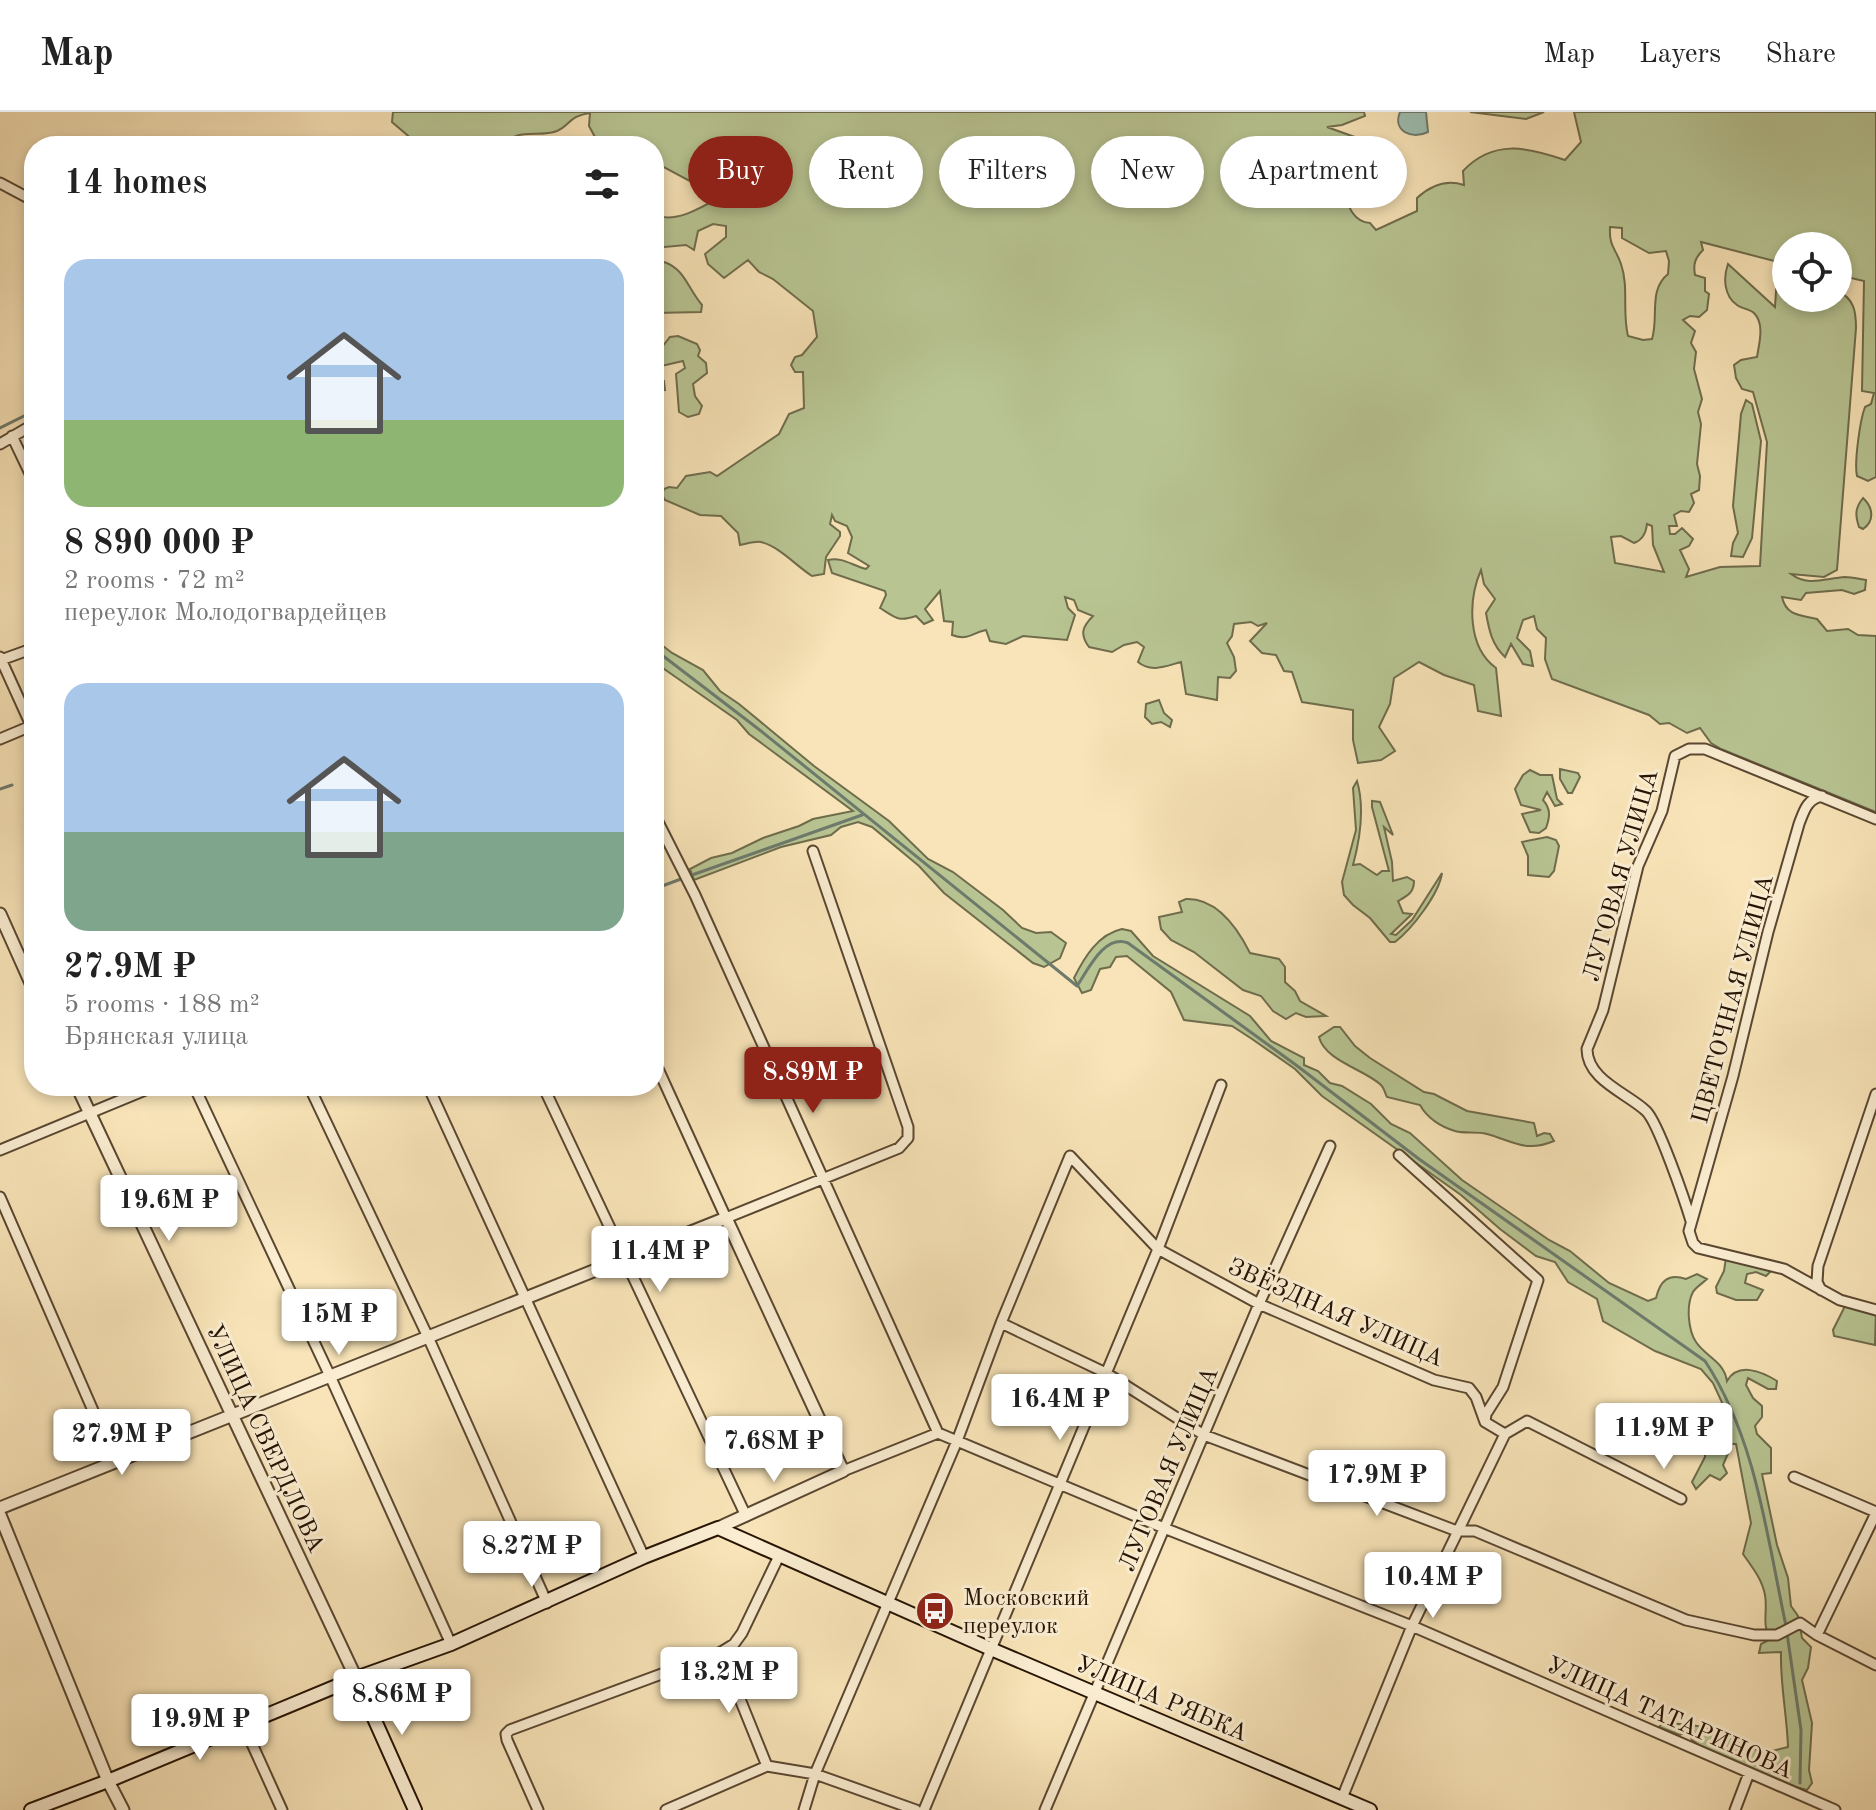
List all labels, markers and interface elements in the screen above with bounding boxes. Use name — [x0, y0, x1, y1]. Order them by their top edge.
text: Map — [40, 36, 114, 74]
text: Map — [1543, 41, 1595, 69]
text: Layers — [1639, 41, 1721, 69]
text: Share — [1765, 41, 1836, 69]
chip: Buy — [688, 136, 793, 208]
chip: Rent — [809, 136, 923, 208]
chip: Filters — [939, 136, 1075, 208]
chip: New — [1091, 136, 1204, 208]
chip: Apartment — [1220, 136, 1407, 208]
icon: filters — [580, 162, 624, 206]
text: 14 homes — [64, 167, 207, 201]
map controls — [1772, 232, 1852, 312]
button: locate — [1772, 232, 1852, 312]
icon: home — [272, 311, 416, 455]
text: 8 890 000 ₽ — [64, 527, 254, 561]
text: 2 rooms · 72 m² — [64, 568, 245, 594]
text: переулок Молодогвардейцев — [64, 600, 387, 626]
icon: home — [272, 735, 416, 879]
street label: ЛУГОВАЯ УЛИЦА — [1580, 767, 1664, 984]
street label: ЦВЕТОЧНАЯ УЛИЦА — [1689, 873, 1779, 1127]
text: 27.9M ₽ — [64, 951, 196, 985]
text: 5 rooms · 188 m² — [64, 992, 260, 1018]
text: Брянская улица — [64, 1024, 248, 1050]
pin: 8.89M ₽ — [739, 1047, 887, 1115]
text: 8.89M ₽ — [762, 1060, 864, 1086]
pin: 19.6M ₽ — [95, 1175, 243, 1243]
text: 19.6M ₽ — [118, 1188, 220, 1214]
pin: 11.4M ₽ — [586, 1226, 734, 1294]
text: 11.4M ₽ — [609, 1239, 711, 1265]
street label: ЗВЁЗДНАЯ УЛИЦА — [1224, 1253, 1448, 1372]
pin: 15M ₽ — [283, 1289, 395, 1357]
text: 15M ₽ — [300, 1302, 378, 1328]
street label: УЛИЦА СВЕРДЛОВА — [201, 1321, 328, 1557]
street label: ЛУГОВАЯ УЛИЦА — [1116, 1364, 1224, 1575]
pin: 16.4M ₽ — [986, 1374, 1134, 1442]
text: 16.4M ₽ — [1009, 1387, 1111, 1413]
pin: 11.9M ₽ — [1590, 1403, 1738, 1471]
pin: 27.9M ₽ — [48, 1409, 196, 1477]
pin: 7.68M ₽ — [700, 1416, 848, 1484]
text: 11.9M ₽ — [1613, 1416, 1715, 1442]
text: 27.9M ₽ — [71, 1422, 173, 1448]
text: 7.68M ₽ — [723, 1429, 825, 1455]
pin: 17.9M ₽ — [1303, 1450, 1451, 1518]
text: 17.9M ₽ — [1326, 1463, 1428, 1489]
pin: 8.27M ₽ — [458, 1521, 606, 1589]
text: 8.27M ₽ — [481, 1534, 583, 1560]
pin: 10.4M ₽ — [1359, 1552, 1507, 1620]
text: 10.4M ₽ — [1382, 1565, 1484, 1591]
place label: Московский переулок — [963, 1587, 1089, 1639]
bus stop icon: Московский переулок — [914, 1590, 956, 1632]
pin: 13.2M ₽ — [655, 1647, 803, 1715]
street label: УЛИЦА РЯБКА — [1072, 1653, 1251, 1747]
street label: УЛИЦА ТАТАРИНОВА — [1542, 1654, 1796, 1784]
text: 13.2M ₽ — [678, 1660, 780, 1686]
pin: 8.86M ₽ — [328, 1669, 476, 1737]
text: 8.86M ₽ — [351, 1682, 453, 1708]
pin: 19.9M ₽ — [126, 1694, 274, 1762]
text: 19.9M ₽ — [149, 1707, 251, 1733]

